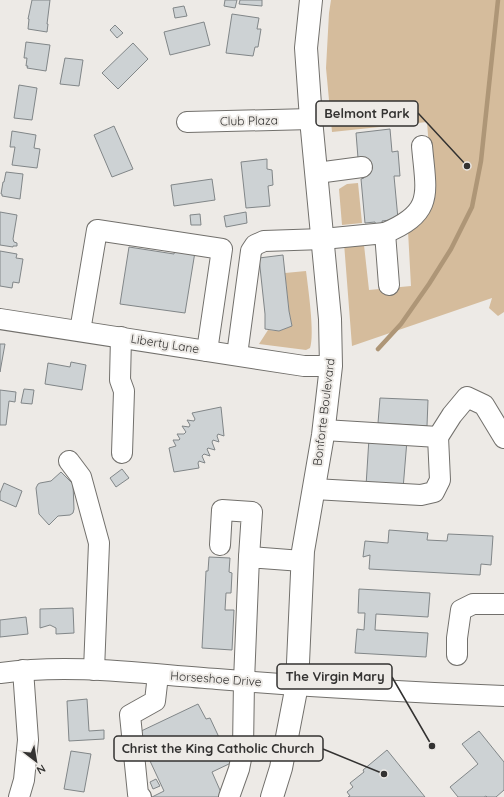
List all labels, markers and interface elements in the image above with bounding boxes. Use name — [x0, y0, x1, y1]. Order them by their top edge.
callout: Belmont Park — [316, 101, 418, 126]
text: Belmont Park — [324, 105, 410, 121]
street label: Club Plaza — [220, 112, 278, 129]
street label: Liberty Lane — [130, 331, 201, 356]
street label: Bonforte Boulevard — [309, 357, 338, 467]
callout: The Virgin Mary — [277, 664, 392, 689]
street label: Horseshoe Drive — [170, 668, 262, 689]
text: The Virgin Mary — [285, 668, 385, 684]
callout: Christ the King Catholic Church — [114, 736, 323, 761]
text: Christ the King Catholic Church — [122, 740, 314, 756]
north arrow — [16, 741, 56, 781]
text: N — [34, 761, 48, 778]

